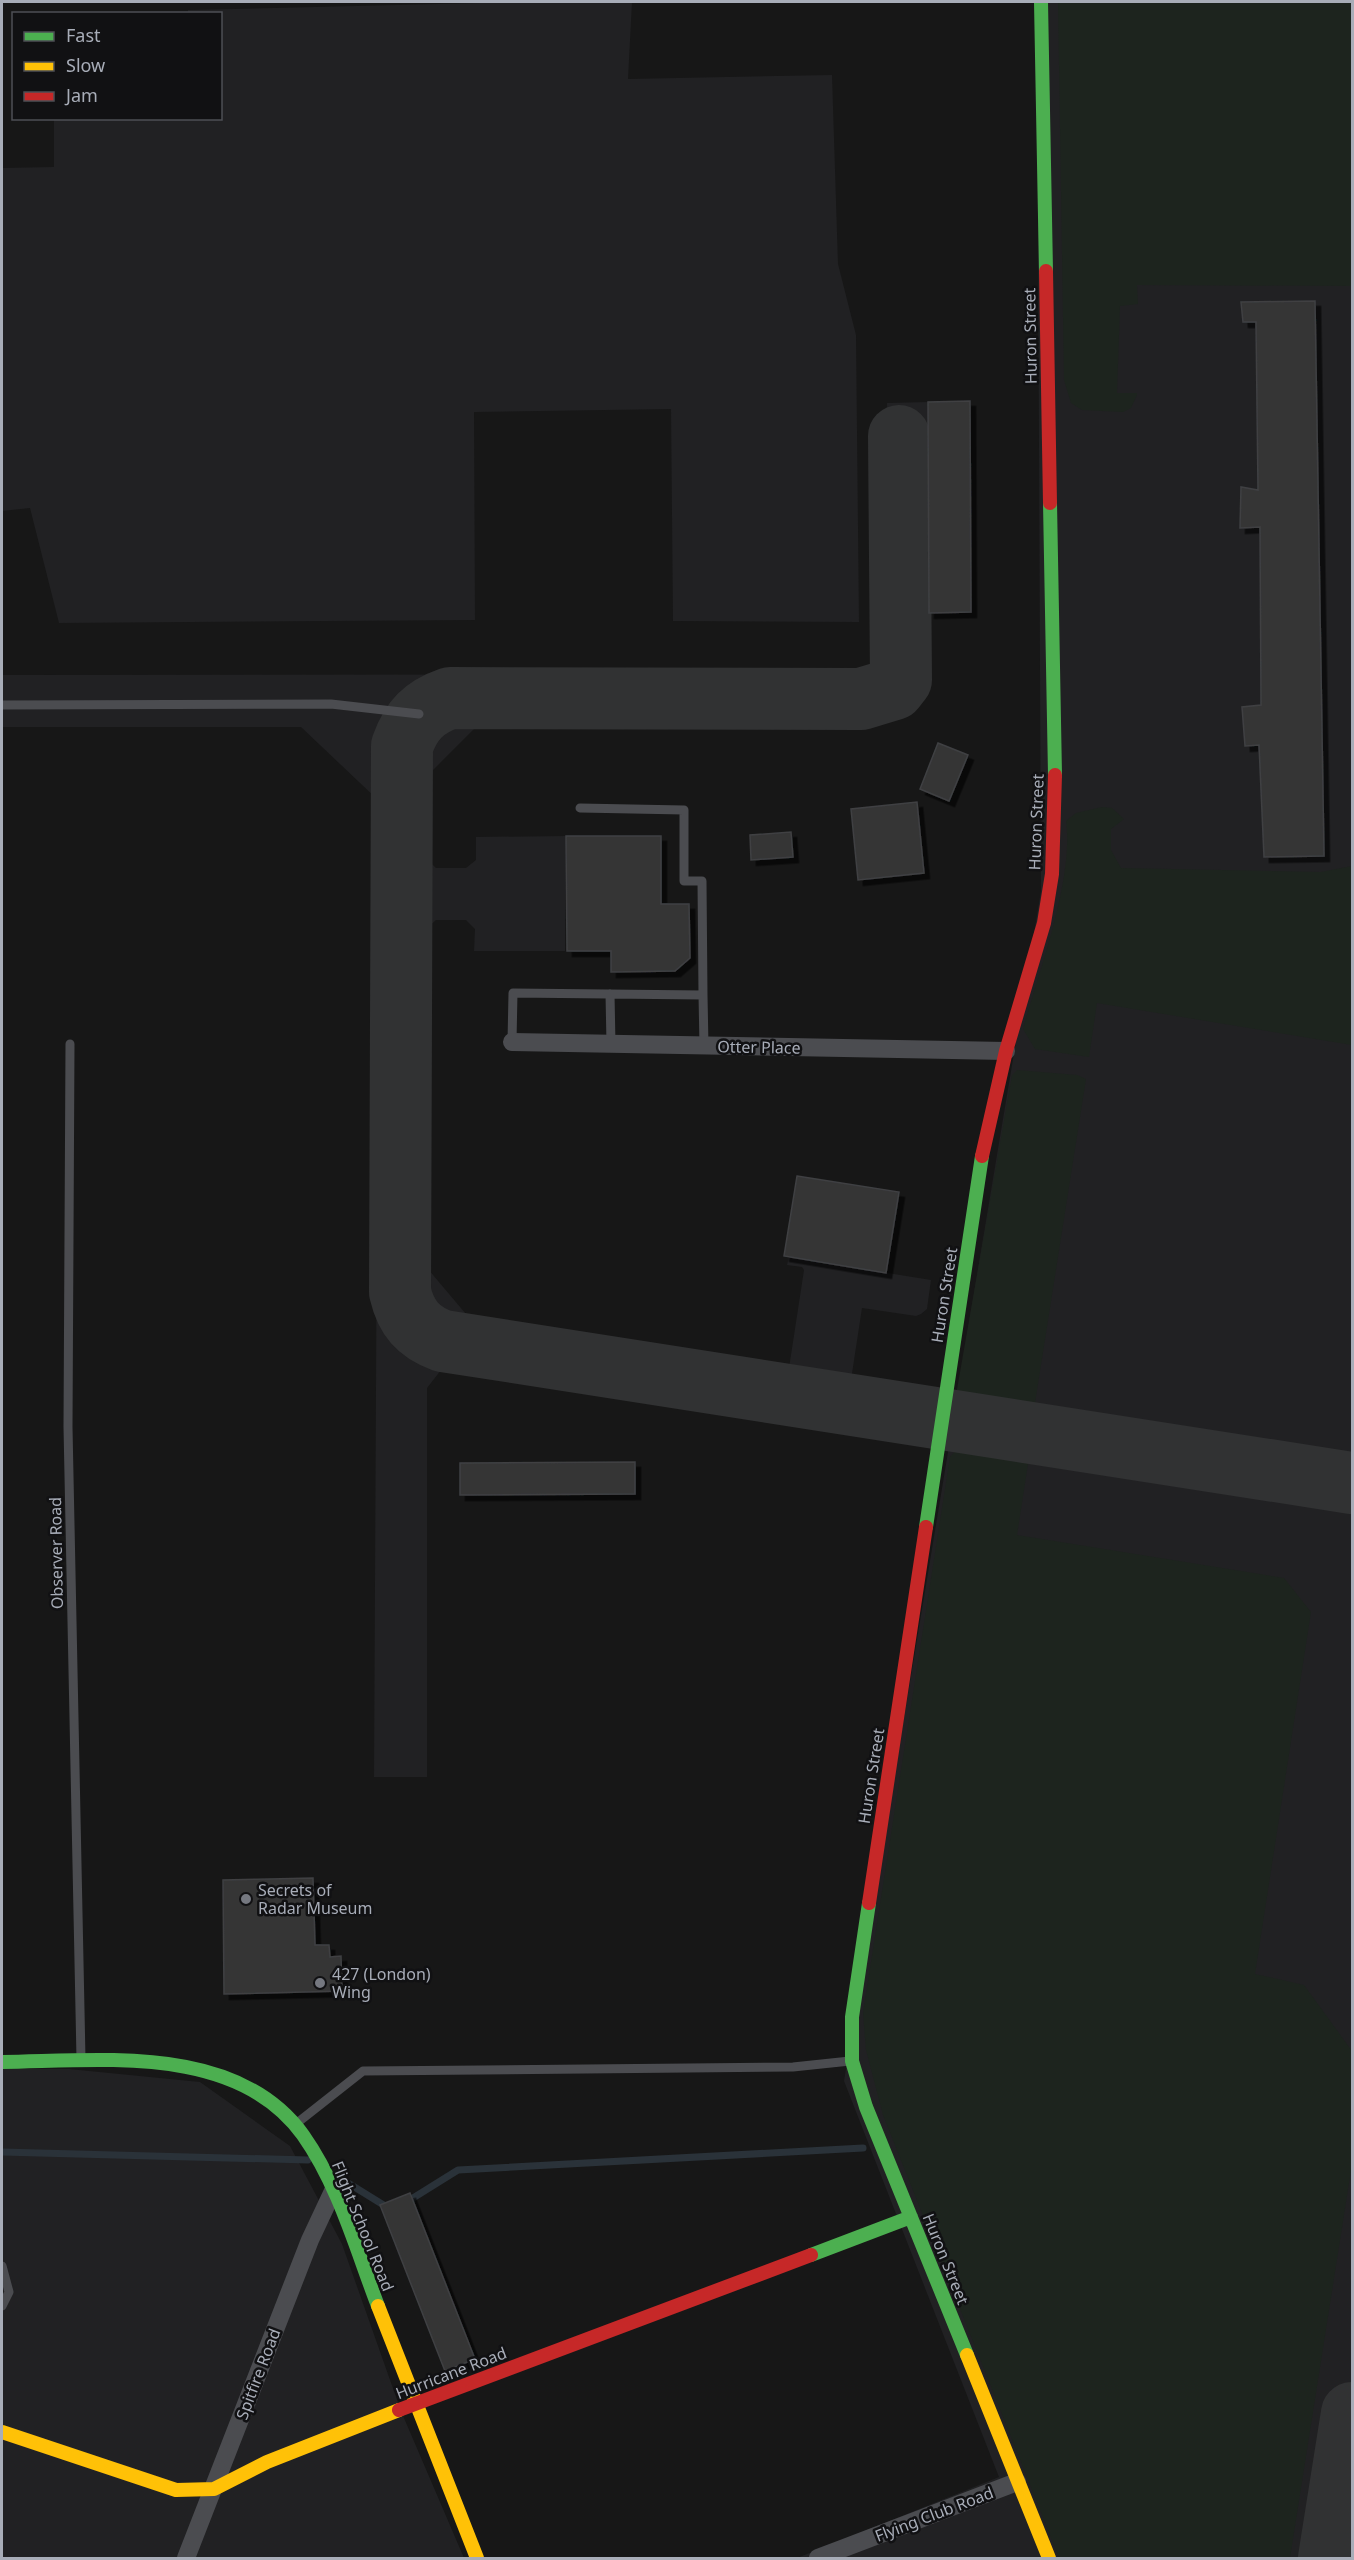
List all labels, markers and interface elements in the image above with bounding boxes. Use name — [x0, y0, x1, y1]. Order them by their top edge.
legend — [12, 12, 222, 120]
text: Fast — [66, 23, 101, 47]
text: Slow — [66, 53, 105, 77]
text: Jam — [64, 83, 98, 107]
street label: Huron Street — [1018, 287, 1042, 384]
street label: Huron Street — [1023, 773, 1049, 871]
street label: Otter Place — [717, 1035, 801, 1059]
street label: Huron Street — [926, 1245, 962, 1344]
street label: Observer Road — [44, 1497, 68, 1609]
street label: Huron Street — [853, 1726, 889, 1825]
place label: Secrets of Radar Museum — [258, 1879, 372, 1919]
marker: Secrets of Radar Museum — [239, 1892, 253, 1906]
place label: 427 (London) Wing — [332, 1963, 431, 2003]
marker: 427 (London) Wing — [313, 1976, 327, 1990]
street label: Flight School Road — [327, 2158, 399, 2294]
street label: Huron Street — [918, 2210, 974, 2308]
street label: Spitfire Road — [231, 2325, 285, 2423]
street label: Hurricane Road — [392, 2342, 510, 2404]
street label: Flying Club Road — [872, 2481, 996, 2547]

